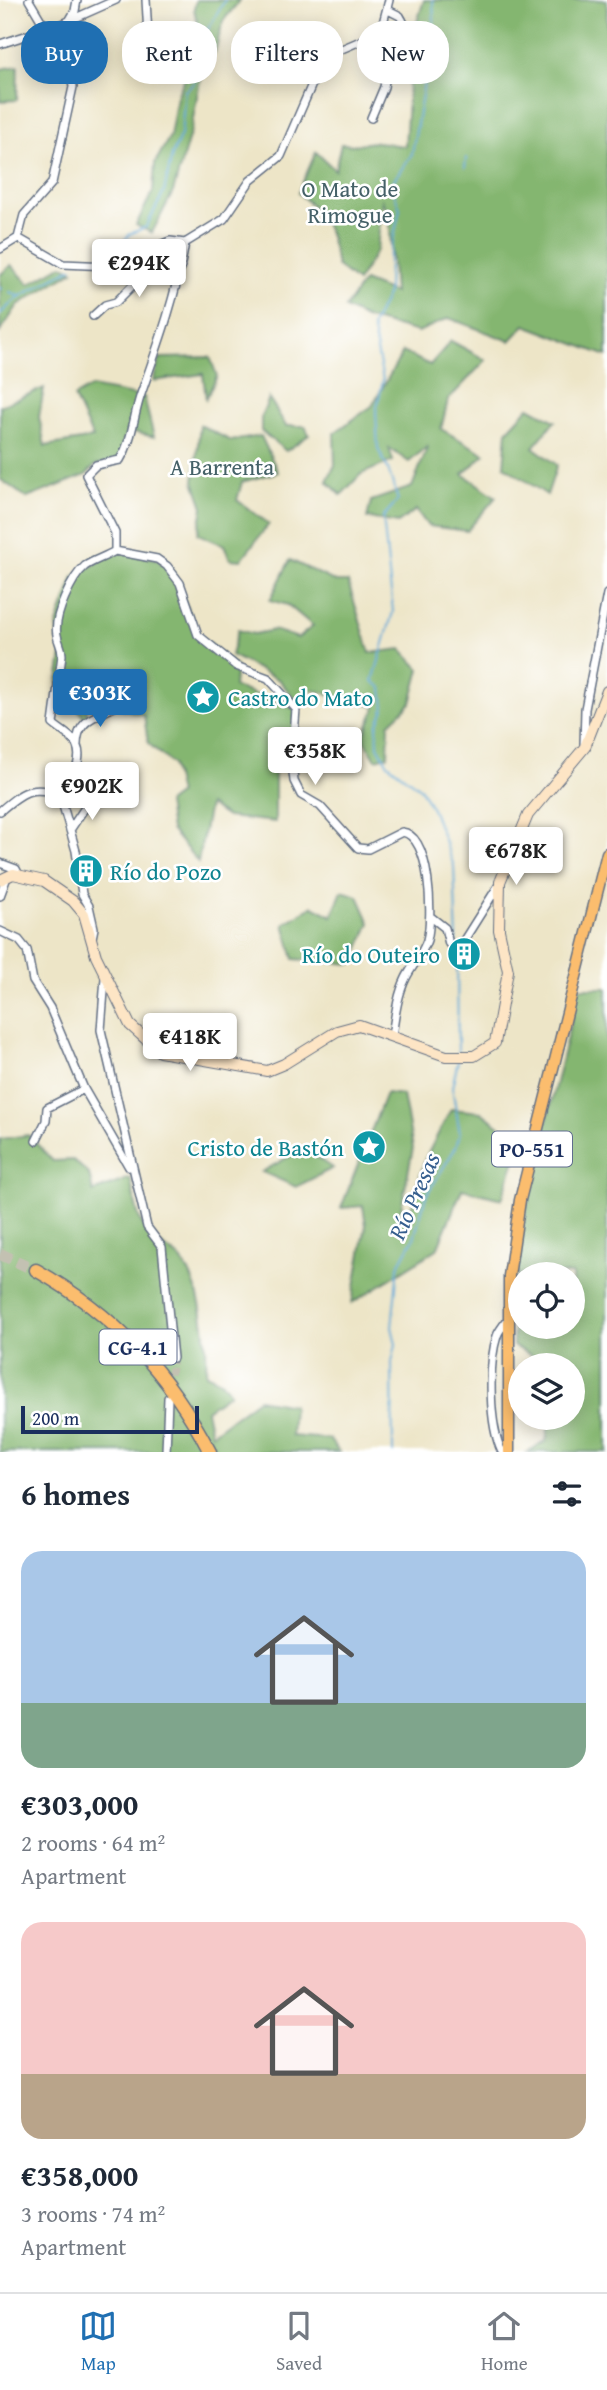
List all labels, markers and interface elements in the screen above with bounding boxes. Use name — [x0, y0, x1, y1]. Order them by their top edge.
chip: Buy — [21, 21, 108, 84]
chip: Rent — [122, 21, 217, 84]
chip: Filters — [231, 21, 343, 84]
chip: New — [357, 21, 449, 84]
park label: O Mato de Rimogue — [302, 172, 398, 231]
pin: €294K — [90, 240, 188, 299]
text: €294K — [108, 245, 170, 278]
park label: A Barrenta — [170, 450, 274, 483]
pin: €303K — [51, 670, 149, 729]
text: €303K — [69, 675, 131, 708]
place icon: Castro do Mato — [184, 678, 222, 716]
place label: Castro do Mato — [228, 681, 373, 714]
pin: €358K — [266, 728, 364, 787]
text: €358K — [284, 733, 346, 766]
pin: €902K — [43, 762, 141, 822]
text: €902K — [61, 768, 123, 801]
pin: €678K — [467, 828, 565, 887]
text: €678K — [485, 833, 547, 866]
building icon: Río do Pozo — [67, 852, 105, 890]
place label: Río do Pozo — [110, 855, 221, 888]
building icon: Río do Outeiro — [445, 935, 483, 973]
place label: Río do Outeiro — [302, 938, 440, 971]
pin: €418K — [141, 1014, 239, 1073]
text: €418K — [159, 1019, 221, 1052]
place icon: Cristo de Bastón — [350, 1128, 388, 1166]
place label: Cristo de Bastón — [188, 1131, 344, 1164]
road number: PO-551 — [492, 1132, 572, 1166]
water label: Río Presas — [379, 1146, 449, 1246]
map controls — [508, 1262, 585, 1430]
button: locate — [508, 1262, 585, 1339]
road number: CG-4.1 — [100, 1330, 176, 1364]
button: layers — [508, 1353, 585, 1430]
scale bar — [21, 1403, 200, 1435]
text: 200 m — [32, 1404, 79, 1432]
text: 6 homes — [21, 1472, 130, 1516]
icon: filters — [548, 1475, 586, 1513]
icon: home — [241, 1597, 367, 1723]
text: €303,000 — [21, 1782, 138, 1826]
text: 2 rooms · 64 m² — [21, 1826, 165, 1859]
text: Apartment — [21, 1859, 126, 1892]
icon: home — [241, 1968, 367, 2094]
text: €358,000 — [21, 2153, 138, 2197]
text: 3 rooms · 74 m² — [21, 2197, 165, 2230]
text: Apartment — [21, 2230, 126, 2263]
tab: Map — [79, 2307, 117, 2377]
tab: Saved — [276, 2307, 322, 2377]
tab: Home — [481, 2307, 528, 2377]

